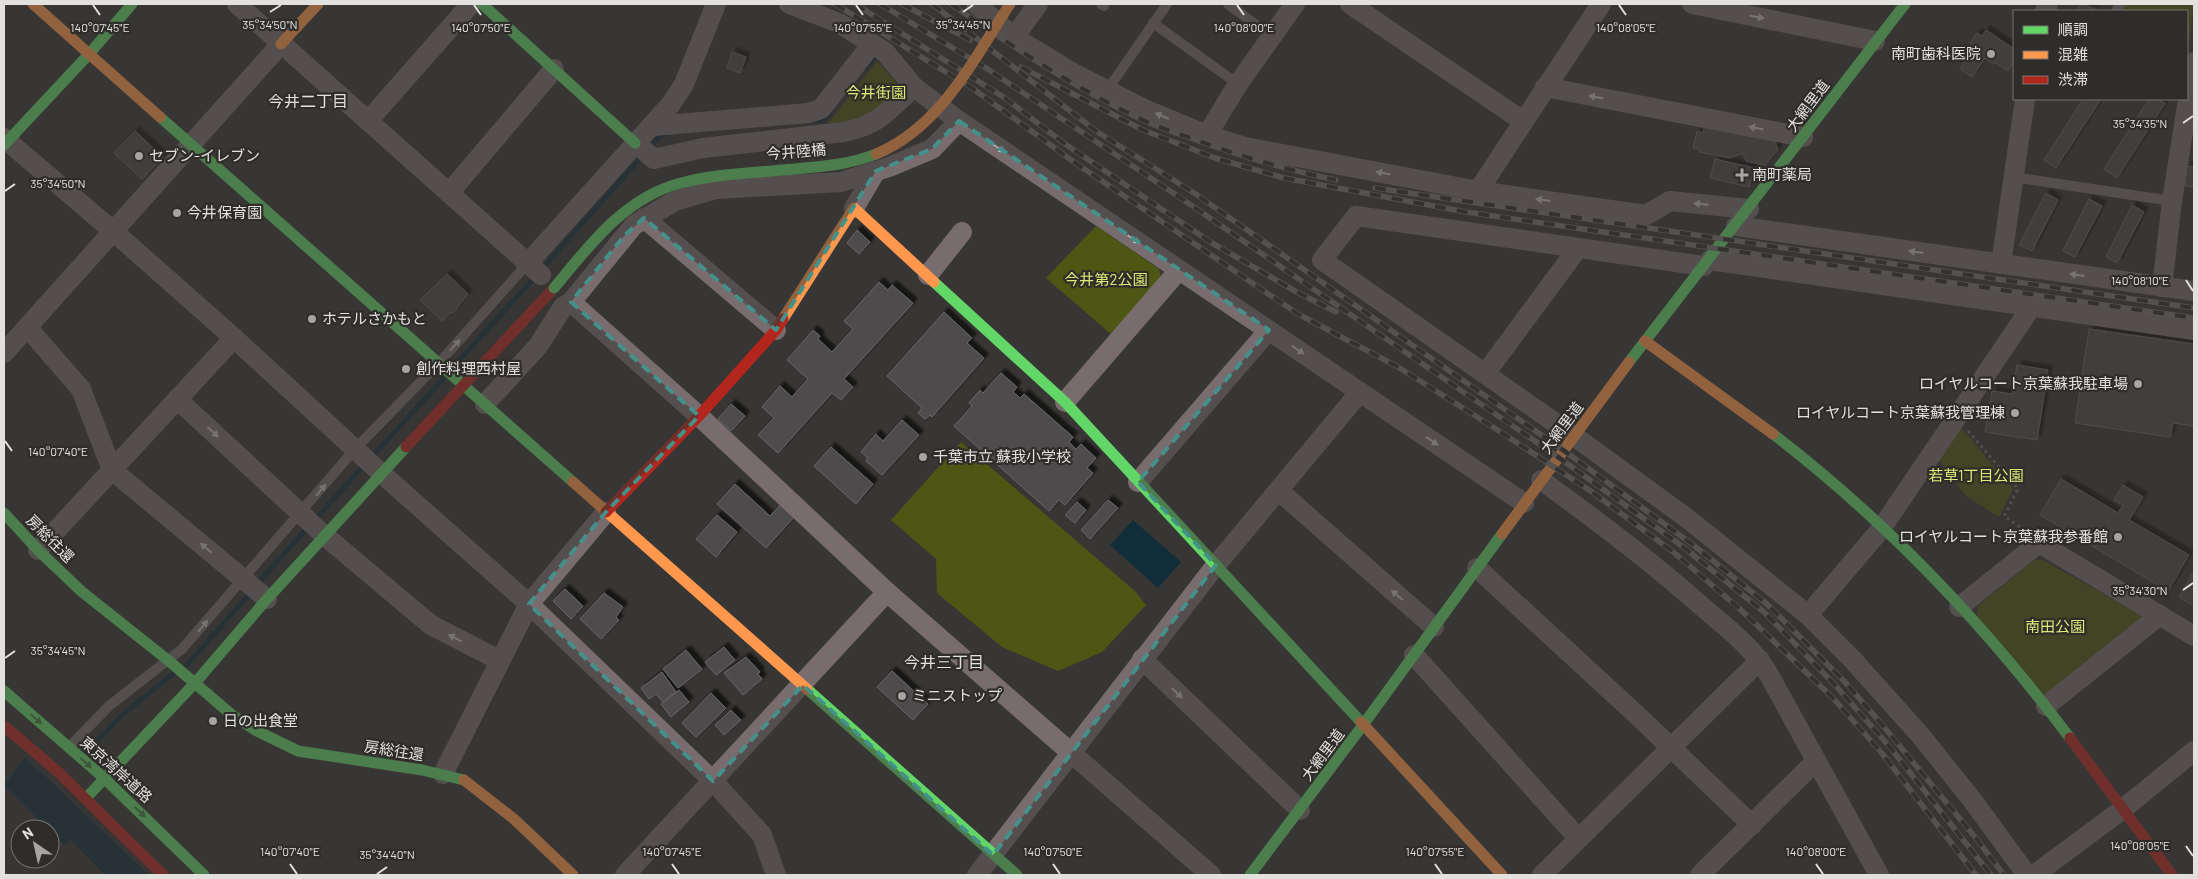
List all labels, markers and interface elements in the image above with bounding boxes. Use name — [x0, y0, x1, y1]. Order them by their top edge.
legend — [2013, 10, 2188, 100]
one-way arrow — [1750, 13, 1765, 21]
text: 35°34'50"N — [242, 17, 298, 31]
text: 35°34'45"N — [935, 17, 991, 31]
text: 140°07'45"E — [70, 20, 130, 34]
text: 140°07'50"E — [451, 20, 511, 34]
text: 140°07'55"E — [834, 20, 892, 34]
text: 140°08'00"E — [1214, 20, 1274, 34]
text: 140°08'05"E — [1596, 20, 1656, 34]
text: 順調 — [2058, 20, 2088, 38]
place label: 南町歯科医院 — [1891, 44, 1981, 62]
text: 混雑 — [2058, 45, 2088, 63]
marker: 南町歯科医院 — [1985, 48, 1997, 60]
text: 渋滞 — [2058, 70, 2088, 88]
street label: 大網里道 — [1782, 76, 1832, 135]
park label: 今井街園 — [846, 83, 906, 101]
district label: 今井二丁目 — [268, 91, 348, 110]
one-way arrow — [1588, 93, 1604, 101]
one-way arrow — [1155, 111, 1169, 119]
text: 35°34'35"N — [2113, 116, 2167, 130]
one-way arrow — [1748, 124, 1763, 132]
street label: 今井陸橋 — [765, 139, 827, 163]
one-way arrow — [992, 143, 1006, 153]
place label: セブン-イレブン — [149, 146, 260, 164]
marker: セブン-イレブン — [133, 150, 145, 162]
place label: 南町薬局 — [1752, 165, 1812, 183]
one-way arrow — [1375, 169, 1390, 177]
marker: 南町薬局 — [1736, 169, 1748, 181]
text: 35°34'50"N — [30, 176, 86, 190]
one-way arrow — [1535, 196, 1551, 204]
one-way arrow — [1693, 200, 1709, 208]
place label: 今井保育園 — [187, 203, 262, 221]
marker: 今井保育園 — [171, 207, 183, 219]
one-way arrow — [1127, 234, 1141, 244]
one-way arrow — [1907, 248, 1923, 256]
park label: 今井第2公園 — [1064, 270, 1148, 288]
one-way arrow — [2068, 270, 2084, 278]
text: 140°08'10"E — [2111, 273, 2169, 287]
place label: ホテルさかもと — [322, 309, 427, 327]
marker: ホテルさかもと — [306, 313, 318, 325]
one-way arrow — [449, 339, 461, 351]
one-way arrow — [1291, 345, 1304, 355]
place label: 創作料理西村屋 — [416, 359, 521, 377]
marker: 創作料理西村屋 — [400, 363, 412, 375]
place label: ロイヤルコート京葉蘇我駐車場 — [1919, 374, 2128, 392]
marker: ロイヤルコート京葉蘇我駐車場 — [2132, 378, 2144, 390]
street label: 大網里道 — [1536, 398, 1586, 457]
place label: ロイヤルコート京葉蘇我管理棟 — [1796, 403, 2005, 421]
marker: ロイヤルコート京葉蘇我管理棟 — [2009, 407, 2021, 419]
one-way arrow — [207, 426, 219, 438]
one-way arrow — [1426, 436, 1439, 446]
text: 140°07'40"E — [28, 444, 88, 458]
place label: 千葉市立 蘇我小学校 — [933, 447, 1071, 465]
marker: 千葉市立 蘇我小学校 — [917, 451, 929, 463]
park label: 若草1丁目公園 — [1928, 466, 2024, 484]
one-way arrow — [315, 484, 326, 496]
street label: 房総往還 — [23, 511, 78, 566]
place label: ロイヤルコート京葉蘇我参番館 — [1899, 527, 2108, 545]
marker: ロイヤルコート京葉蘇我参番館 — [2112, 531, 2124, 543]
one-way arrow — [199, 542, 212, 553]
text: 35°34'30"N — [2112, 583, 2168, 597]
one-way arrow — [1392, 589, 1404, 601]
park label: 南田公園 — [2025, 617, 2085, 635]
one-way arrow — [197, 619, 208, 632]
one-way arrow — [448, 634, 463, 642]
text: 35°34'45"N — [30, 643, 86, 657]
district label: 今井三丁目 — [904, 652, 984, 671]
place label: ミニストップ — [912, 686, 1002, 704]
one-way arrow — [1171, 687, 1183, 699]
marker: ミニストップ — [896, 690, 908, 702]
place label: 日の出食堂 — [223, 711, 298, 729]
one-way arrow — [30, 713, 42, 725]
marker: 日の出食堂 — [207, 715, 219, 727]
street label: 大網里道 — [1297, 725, 1347, 784]
street label: 東京湾岸道路 — [77, 732, 156, 806]
street label: 房総往還 — [363, 736, 425, 764]
one-way arrow — [80, 757, 93, 768]
one-way arrow — [133, 806, 145, 818]
north arrow — [10, 819, 60, 869]
text: N — [19, 823, 36, 842]
text: 140°08'05"E — [2110, 838, 2170, 852]
text: 140°07'40"E — [260, 844, 320, 858]
text: 140°07'45"E — [642, 844, 702, 858]
text: 140°07'50"E — [1023, 844, 1083, 858]
text: 140°07'55"E — [1406, 844, 1464, 858]
text: 140°08'00"E — [1786, 844, 1846, 858]
text: 35°34'40"N — [359, 847, 415, 861]

